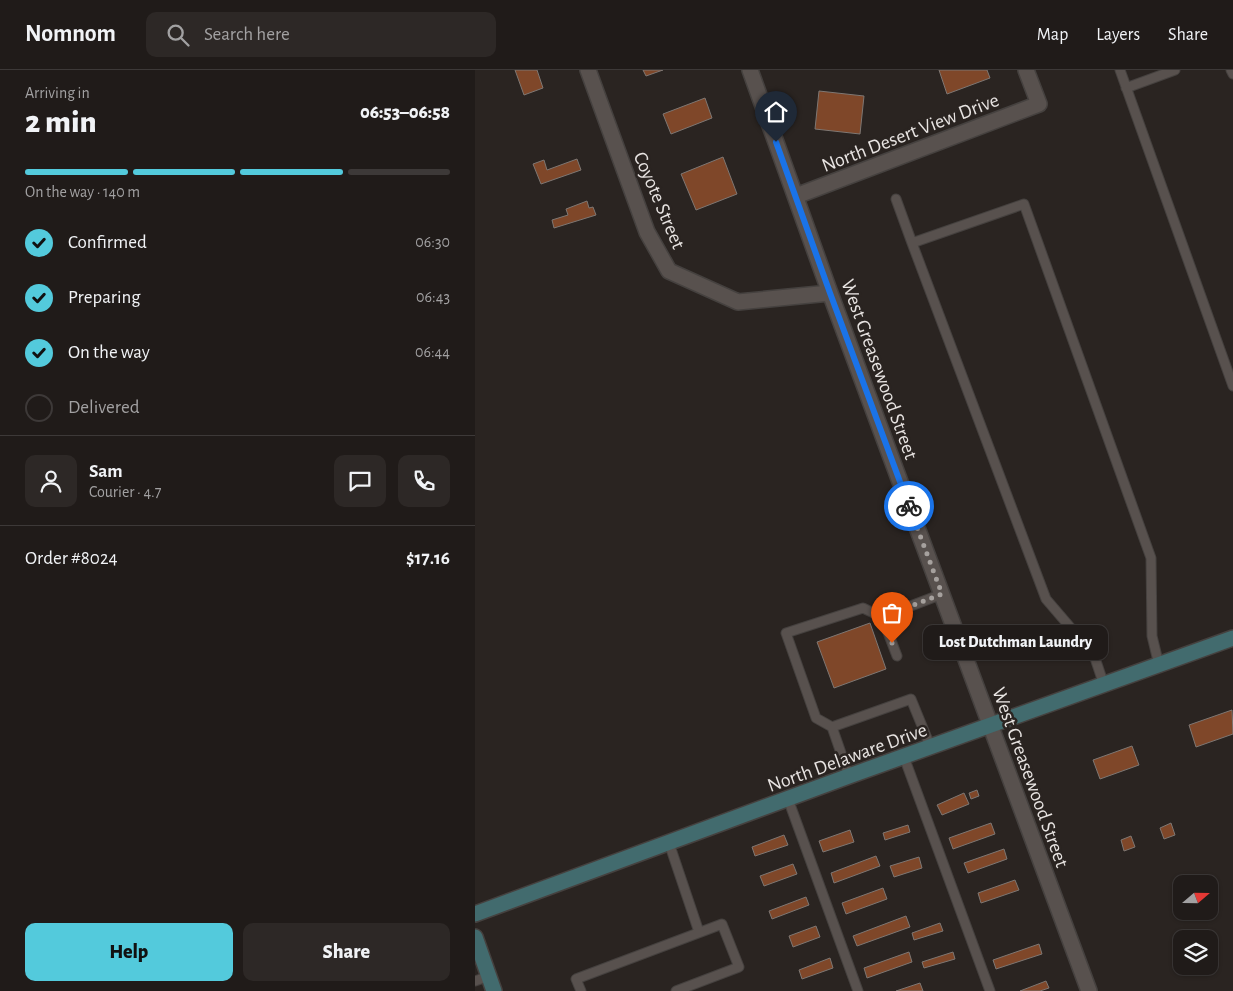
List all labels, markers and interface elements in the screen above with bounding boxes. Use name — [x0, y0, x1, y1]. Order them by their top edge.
search box — [146, 12, 496, 57]
icon: search — [164, 21, 192, 49]
text: Nomnom — [25, 22, 116, 46]
text: Search here — [204, 25, 290, 44]
text: Map — [1037, 26, 1068, 44]
text: Layers — [1096, 26, 1140, 44]
text: Share — [1168, 26, 1208, 44]
text: Arriving in — [25, 85, 90, 101]
street label: North Desert View Drive — [819, 90, 1002, 176]
pin — [755, 91, 797, 142]
icon: home — [762, 98, 790, 126]
text: 06:53–06:58 — [360, 103, 450, 122]
text: 2 min — [25, 106, 97, 138]
street label: Coyote Street — [630, 149, 689, 252]
text: On the way · 140 m — [25, 184, 140, 200]
icon: check — [25, 229, 53, 257]
text: Confirmed — [68, 233, 147, 252]
text: 06:30 — [415, 234, 450, 250]
street label: West Greasewood Street — [837, 277, 921, 463]
icon: check — [25, 284, 53, 312]
text: Preparing — [68, 288, 141, 307]
text: 06:43 — [416, 289, 450, 305]
icon: check — [25, 339, 53, 367]
text: On the way — [68, 343, 150, 362]
text: 06:44 — [415, 344, 450, 360]
text: Delivered — [68, 398, 140, 417]
button: person — [25, 455, 77, 507]
button: chat — [334, 455, 386, 507]
button: phone — [398, 455, 450, 507]
text: Sam — [89, 462, 123, 481]
courier — [884, 481, 934, 531]
text: Courier · 4.7 — [89, 484, 161, 500]
icon: bike — [895, 492, 923, 520]
text: Order #8024 — [25, 549, 118, 568]
text: $17.16 — [406, 549, 450, 568]
pin — [871, 592, 913, 643]
icon: bag — [878, 599, 906, 627]
callout: Lost Dutchman Laundry — [922, 626, 1107, 660]
text: Lost Dutchman Laundry — [939, 634, 1092, 650]
street label: West Greasewood Street — [988, 685, 1072, 871]
street label: North Delaware Drive — [765, 720, 930, 796]
north arrow — [1173, 875, 1217, 920]
map controls — [1173, 875, 1218, 975]
button: Help — [25, 923, 233, 981]
button: Share — [243, 923, 450, 981]
button: layers — [1173, 930, 1218, 975]

